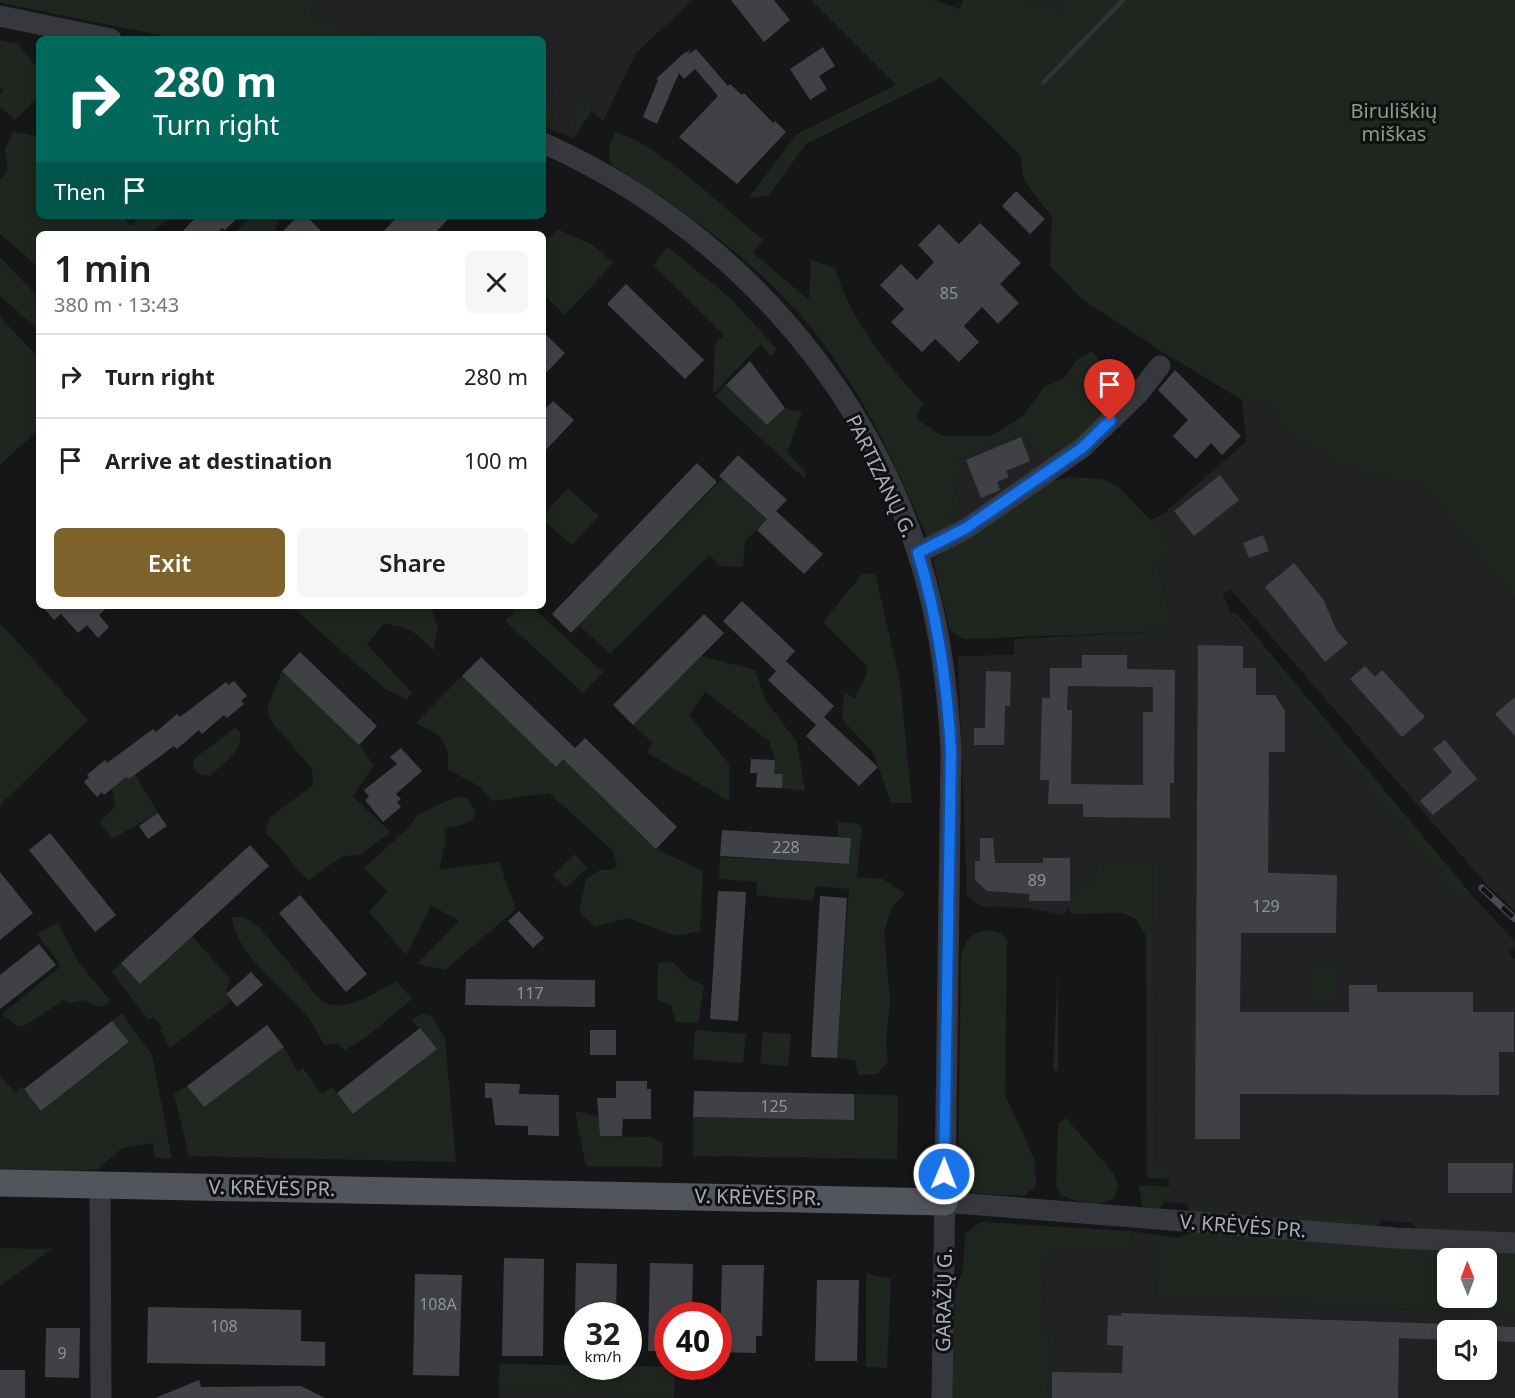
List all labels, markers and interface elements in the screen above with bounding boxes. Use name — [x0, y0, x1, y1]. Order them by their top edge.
text: 280 m — [153, 52, 277, 109]
icon: right — [54, 60, 132, 138]
park label: Biruliškių miškas — [1351, 97, 1437, 147]
text: Turn right — [153, 106, 279, 143]
icon: arrive — [118, 174, 151, 207]
text: Then — [54, 176, 106, 206]
text: 1 min — [54, 244, 152, 293]
button: close — [465, 251, 528, 314]
house number: 85 — [940, 282, 958, 304]
text: 380 m · 13:43 — [54, 291, 179, 318]
pin — [1084, 359, 1135, 421]
icon: right — [54, 360, 87, 393]
text: Turn right — [105, 361, 215, 391]
text: 280 m — [464, 361, 528, 391]
icon: arrive — [1093, 368, 1126, 401]
street label: PARTIZANŲ G. — [840, 410, 923, 542]
icon: arrive — [54, 444, 87, 477]
text: Arrive at destination — [105, 445, 332, 475]
text: 100 m — [464, 445, 528, 475]
button: Exit — [54, 528, 285, 597]
button: Share — [297, 528, 528, 597]
house number: 228 — [772, 836, 800, 858]
house number: 89 — [1028, 869, 1046, 891]
house number: 129 — [1252, 895, 1280, 917]
house number: 117 — [516, 982, 544, 1004]
house number: 125 — [760, 1095, 788, 1117]
position arrow — [912, 1142, 976, 1206]
street label: V. KRĖVĖS PR. — [208, 1173, 336, 1202]
street label: V. KRĖVĖS PR. — [694, 1182, 822, 1211]
street label: V. KRĖVĖS PR. — [1179, 1208, 1307, 1243]
street label: GARAŽŲ G. — [929, 1248, 958, 1352]
north arrow — [1437, 1248, 1497, 1308]
map controls — [1437, 1248, 1497, 1380]
house number: 108A — [419, 1293, 458, 1315]
speed limit sign: 40 — [654, 1302, 732, 1380]
text: 32 — [586, 1313, 620, 1354]
house number: 108 — [210, 1315, 238, 1337]
button: sound — [1437, 1320, 1497, 1380]
house number: 9 — [57, 1342, 67, 1364]
text: km/h — [585, 1346, 621, 1366]

